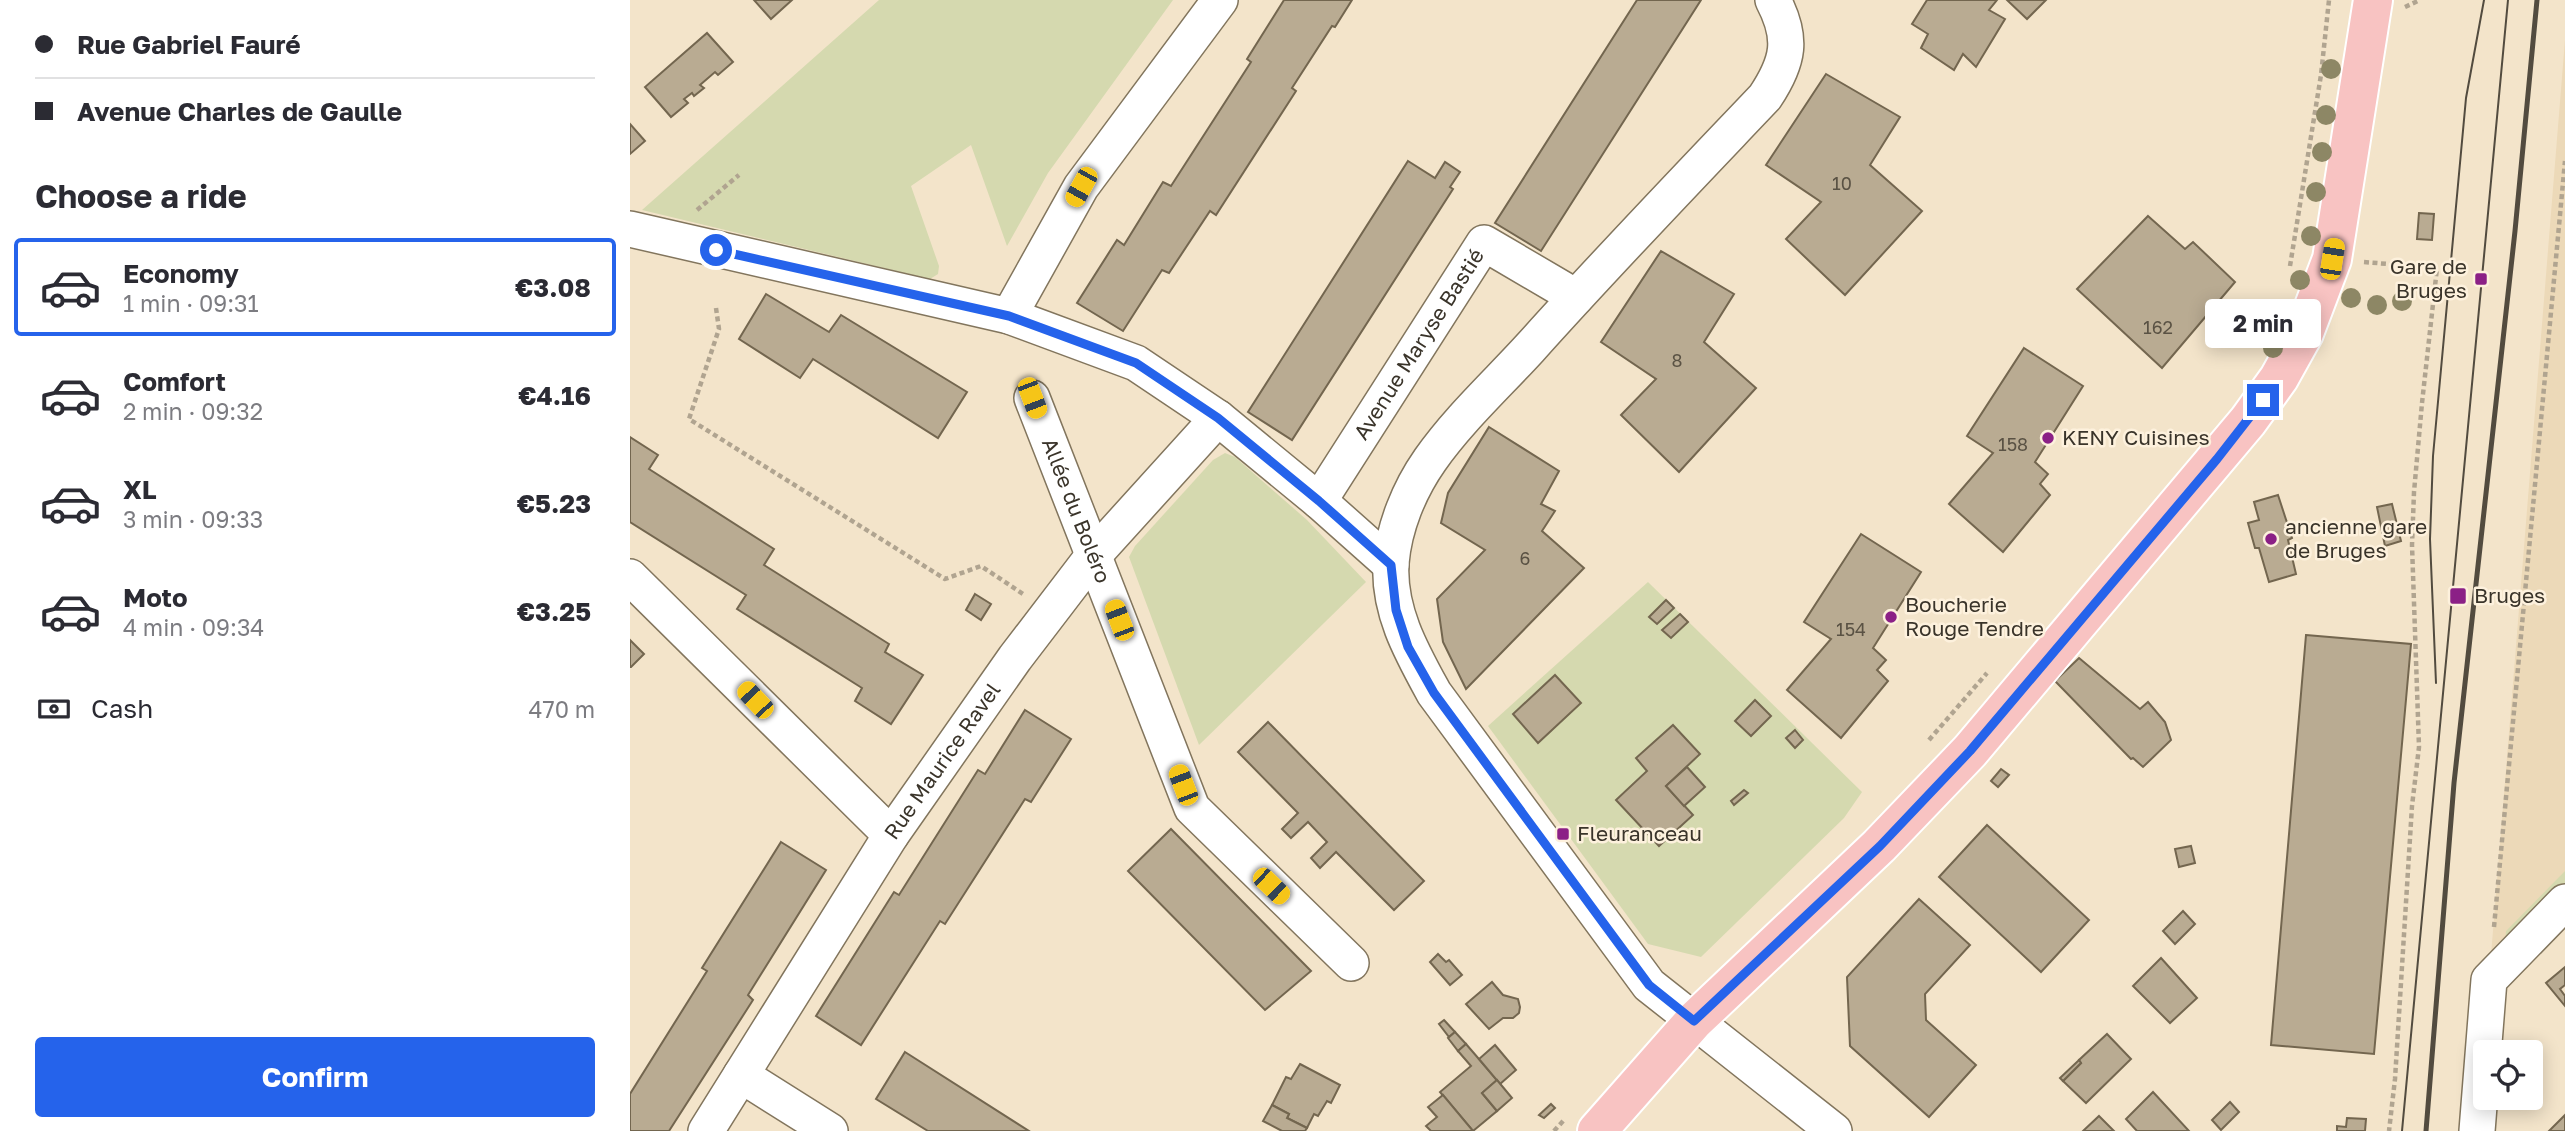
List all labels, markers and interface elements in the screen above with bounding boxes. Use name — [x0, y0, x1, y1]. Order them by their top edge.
text: Rue Gabriel Fauré — [77, 29, 301, 60]
text: Avenue Charles de Gaulle — [77, 96, 402, 127]
car — [1062, 164, 1101, 210]
house number: 10 — [1832, 172, 1852, 194]
text: Choose a ride — [35, 177, 247, 215]
route start — [700, 234, 732, 266]
car — [2319, 237, 2346, 281]
street label: Avenue Maryse Bastié — [1348, 243, 1489, 444]
place label: Gare de Bruges — [2390, 253, 2467, 303]
icon: car — [39, 256, 102, 319]
text: Economy — [123, 258, 239, 289]
marker: Gare de Bruges — [2473, 271, 2489, 287]
text: €3.08 — [515, 272, 591, 303]
text: 1 min · 09:31 — [123, 289, 259, 317]
callout: 2 min — [2205, 298, 2321, 348]
text: 2 min — [2233, 309, 2293, 337]
house number: 162 — [2143, 316, 2173, 338]
house number: 8 — [1672, 349, 1682, 371]
icon: car — [39, 364, 102, 427]
text: Comfort — [123, 366, 226, 397]
car — [1015, 375, 1050, 421]
text: €4.16 — [518, 380, 591, 411]
route end — [2247, 384, 2279, 416]
text: 2 min · 09:32 — [123, 397, 263, 425]
place label: KENY Cuisines — [2062, 424, 2210, 450]
marker: KENY Cuisines — [2040, 430, 2056, 446]
house number: 158 — [1998, 433, 2028, 455]
street label: Allée du Boléro — [1037, 434, 1117, 587]
icon: car — [39, 472, 102, 535]
text: XL — [123, 474, 157, 505]
text: €5.23 — [517, 488, 591, 519]
text: 3 min · 09:33 — [123, 505, 263, 533]
place label: ancienne gare de Bruges — [2285, 513, 2427, 563]
marker: ancienne gare de Bruges — [2263, 531, 2279, 547]
house number: 6 — [1520, 547, 1530, 569]
icon: car — [39, 580, 102, 643]
text: Moto — [123, 582, 188, 613]
place label: Bruges — [2474, 582, 2545, 608]
marker: Bruges — [2448, 586, 2468, 606]
place label: Boucherie Rouge Tendre — [1905, 591, 2044, 641]
text: €3.25 — [517, 596, 591, 627]
car — [1102, 597, 1137, 643]
marker: Boucherie Rouge Tendre — [1883, 609, 1899, 625]
text: 4 min · 09:34 — [123, 613, 264, 641]
house number: 154 — [1836, 618, 1866, 640]
car — [733, 677, 778, 723]
street label: Rue Maurice Ravel — [878, 677, 1006, 844]
icon: cash — [35, 690, 73, 728]
text: Cash — [91, 693, 153, 724]
text: 470 m — [528, 695, 595, 723]
car — [1166, 762, 1201, 808]
place label: Fleuranceau — [1577, 820, 1702, 846]
marker: Fleuranceau — [1555, 826, 1571, 842]
car — [1249, 864, 1294, 908]
button: Confirm — [35, 1037, 595, 1117]
map controls — [2473, 1040, 2543, 1110]
button: locate — [2473, 1040, 2543, 1110]

